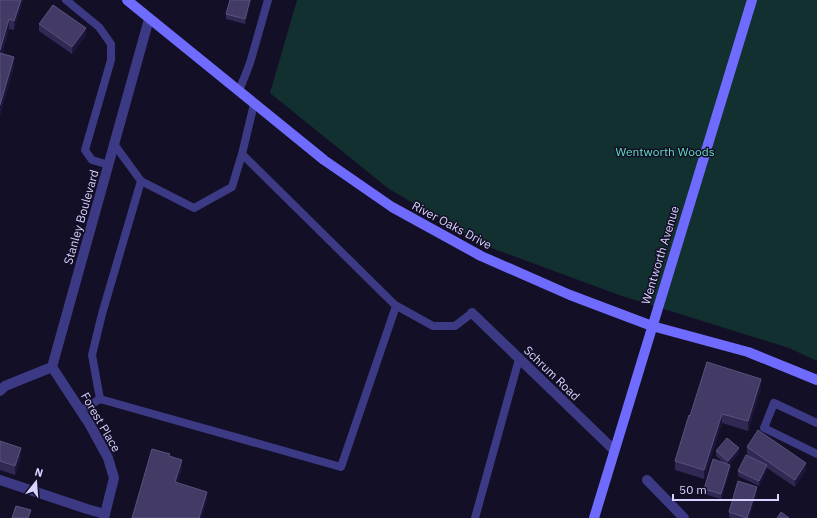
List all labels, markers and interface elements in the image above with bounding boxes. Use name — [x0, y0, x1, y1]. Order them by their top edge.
park label: Wentworth Woods — [615, 144, 715, 159]
street label: Stanley Boulevard — [60, 168, 102, 266]
street label: River Oaks Drive — [410, 198, 495, 252]
street label: Wentworth Avenue — [638, 203, 682, 306]
street label: Schrum Road — [521, 343, 583, 403]
street label: Forest Place — [78, 390, 124, 455]
north arrow — [16, 462, 56, 502]
text: N — [33, 465, 45, 480]
scale bar — [673, 476, 778, 502]
text: 50 m — [679, 482, 707, 497]

